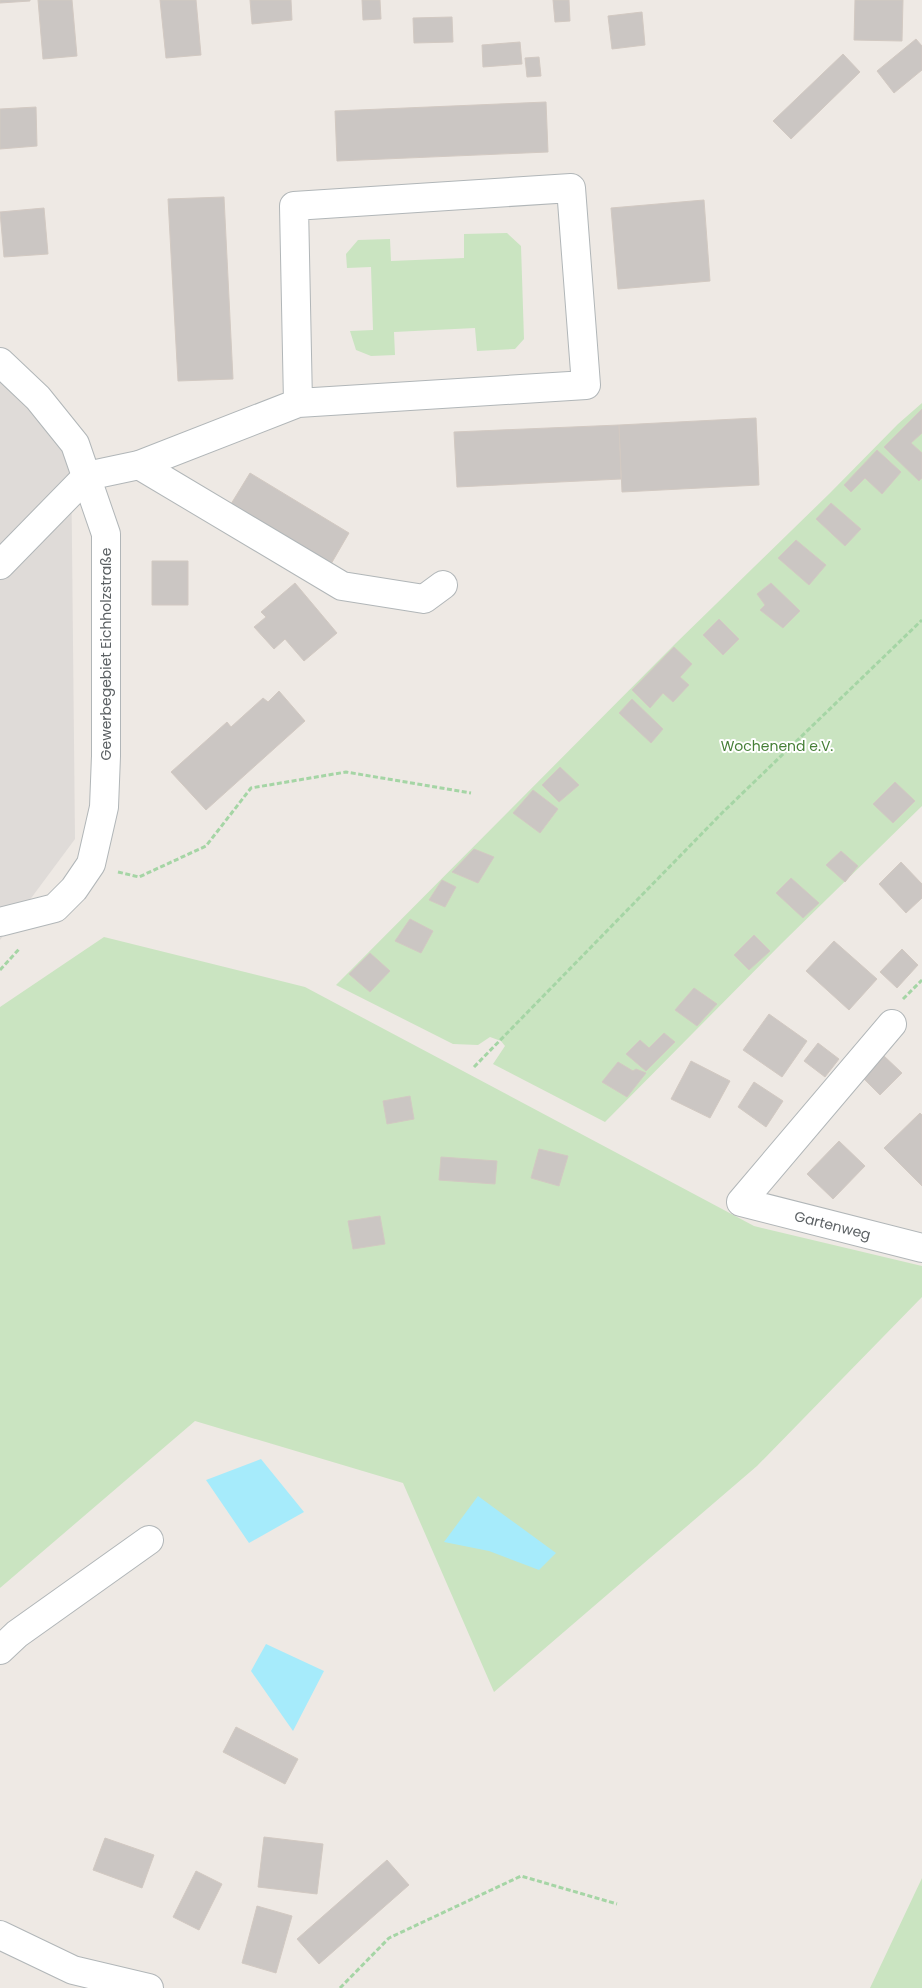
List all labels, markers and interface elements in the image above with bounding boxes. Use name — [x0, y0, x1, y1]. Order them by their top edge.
street label: Gewerbegebiet Eichholzstraße — [96, 547, 116, 760]
park label: Wochenend e.V. — [721, 736, 833, 756]
street label: Gartenweg — [792, 1206, 873, 1245]

